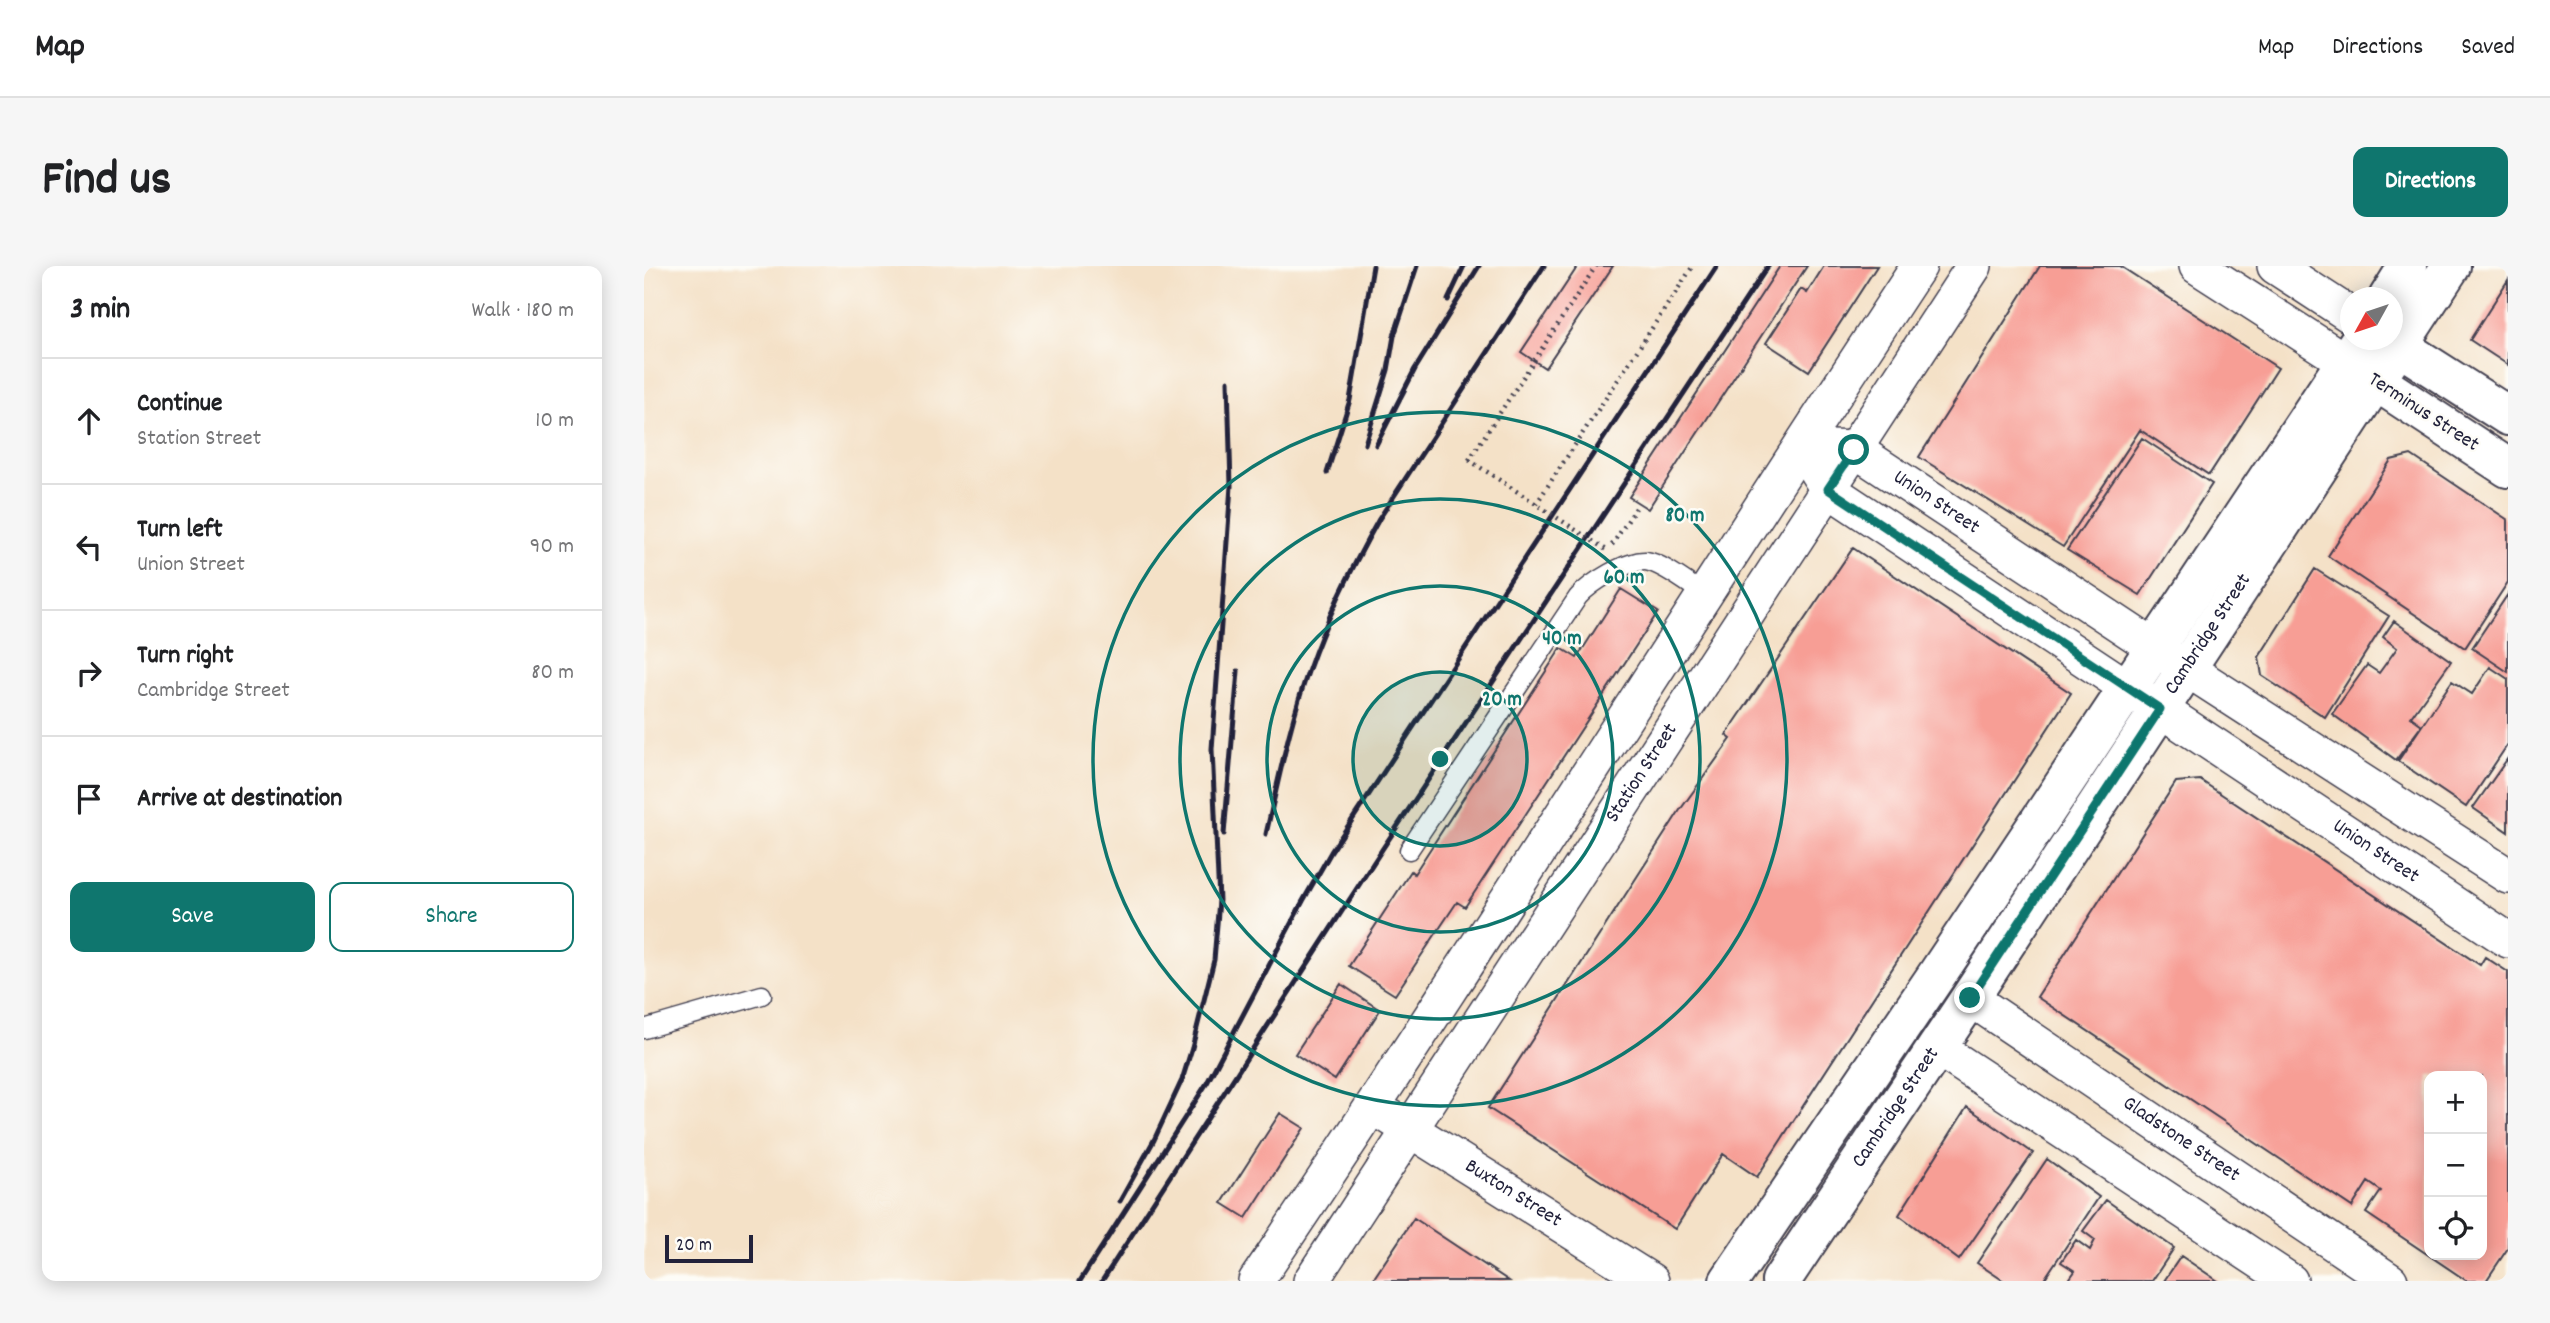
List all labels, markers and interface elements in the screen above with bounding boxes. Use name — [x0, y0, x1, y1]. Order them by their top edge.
text: Map — [35, 25, 85, 72]
text: Map — [2258, 31, 2294, 65]
text: Directions — [2332, 31, 2423, 65]
text: Saved — [2461, 31, 2515, 65]
text: Find us — [42, 147, 171, 217]
button: Directions — [2353, 147, 2508, 217]
north arrow — [2340, 287, 2403, 350]
text: 3 min — [70, 290, 130, 333]
text: Walk · 180 m — [471, 295, 574, 328]
street label: Terminus Street — [2362, 366, 2485, 460]
text: Continue — [137, 386, 222, 423]
icon: ahead — [70, 402, 108, 440]
text: 10 m — [535, 405, 574, 438]
text: Station Street — [137, 423, 261, 456]
route start — [1838, 434, 1869, 465]
street label: Union Street — [1886, 463, 1985, 543]
text: 80 m — [1665, 502, 1705, 532]
text: Turn left — [137, 512, 223, 549]
icon: left — [70, 528, 108, 566]
text: 90 m — [530, 531, 574, 564]
text: Union Street — [137, 549, 245, 582]
text: 60 m — [1604, 564, 1644, 594]
street label: Cambridge Street — [2158, 568, 2260, 701]
text: 40 m — [1542, 625, 1582, 655]
text: Turn right — [137, 638, 234, 675]
icon: right — [70, 654, 108, 692]
text: 80 m — [531, 657, 574, 690]
text: Cambridge Street — [137, 675, 290, 708]
text: 20 m — [1482, 686, 1522, 716]
street label: Station Street — [1599, 718, 1686, 829]
centre of rings — [1428, 747, 1452, 771]
icon: arrive — [70, 780, 108, 818]
text: Arrive at destination — [137, 781, 342, 818]
street label: Union Street — [2326, 812, 2425, 892]
button: Save — [70, 882, 315, 952]
button: Share — [329, 882, 574, 952]
route end — [1954, 982, 1985, 1013]
street label: Cambridge Street — [1845, 1041, 1948, 1174]
map controls — [2424, 1071, 2487, 1260]
button: + — [2424, 1071, 2487, 1134]
street label: Gladstone Street — [2116, 1089, 2246, 1191]
button: − — [2424, 1134, 2487, 1197]
street label: Buxton Street — [1458, 1152, 1567, 1236]
button: locate — [2424, 1197, 2487, 1260]
scale bar — [665, 1232, 752, 1264]
text: 20 m — [676, 1233, 712, 1260]

